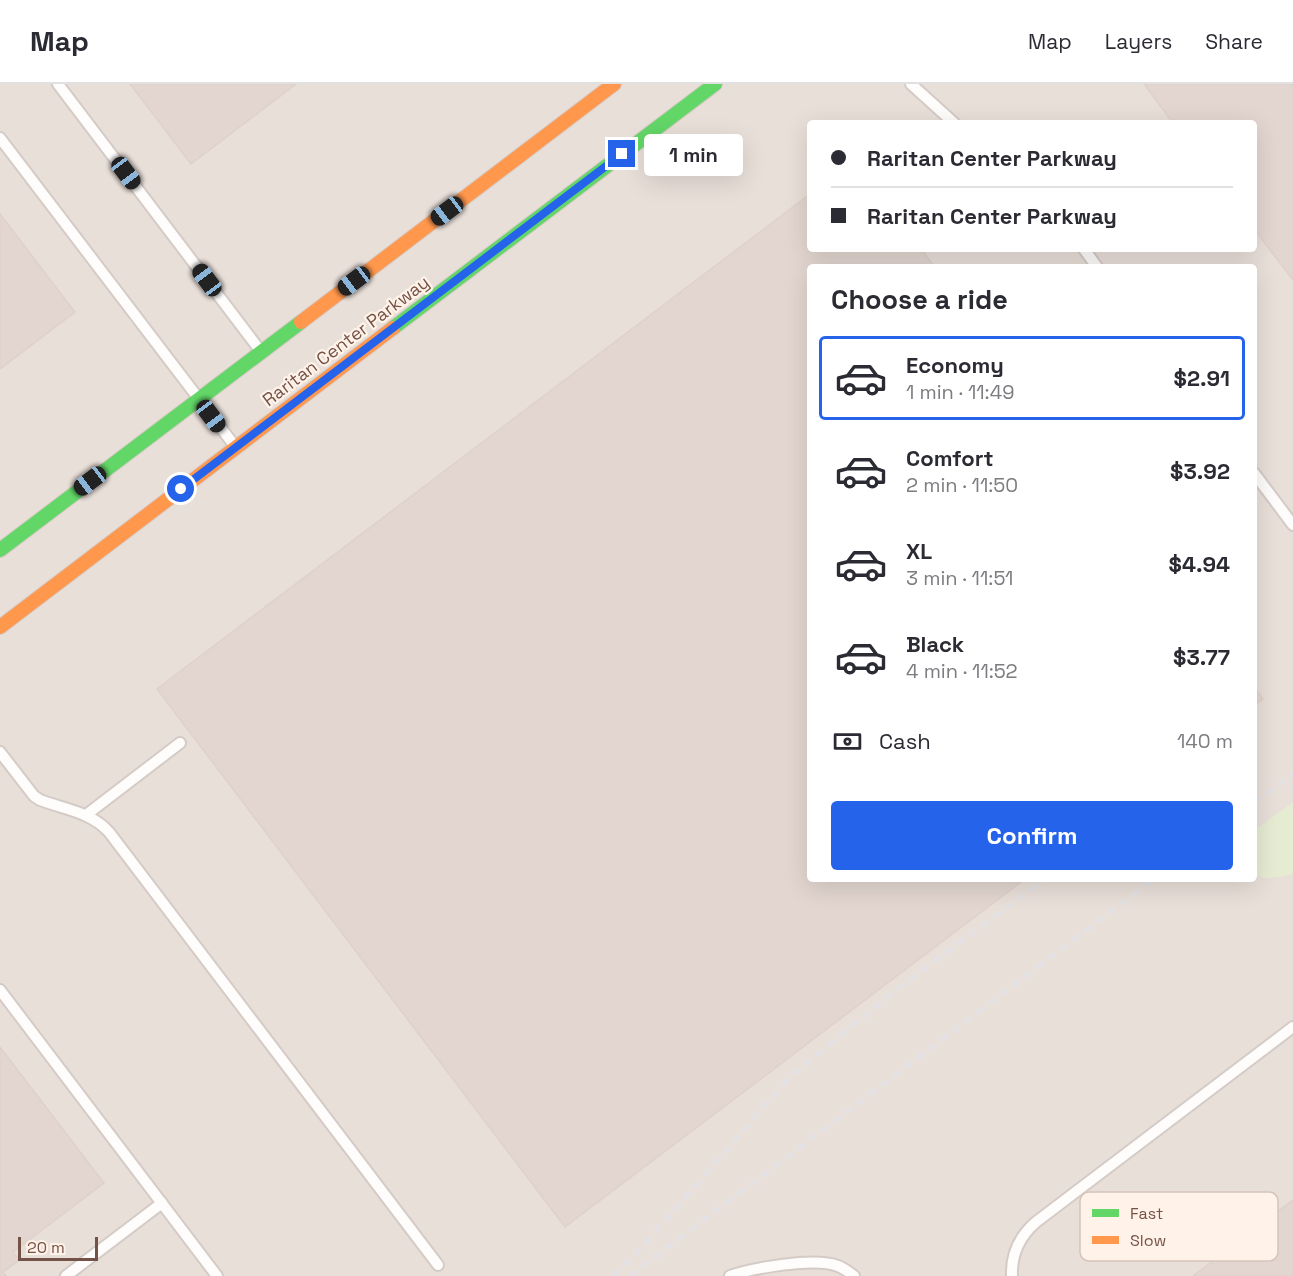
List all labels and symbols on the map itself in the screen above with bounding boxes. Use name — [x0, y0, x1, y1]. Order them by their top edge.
callout: 1 min — [643, 133, 742, 175]
route end — [608, 140, 635, 167]
car — [108, 153, 144, 193]
car — [427, 193, 467, 229]
car — [189, 260, 225, 300]
car — [334, 263, 374, 299]
street label: Raritan Center Parkway — [258, 270, 434, 411]
car — [193, 396, 229, 436]
car — [70, 463, 110, 499]
route start — [167, 475, 194, 502]
legend — [1080, 1192, 1278, 1261]
text: Fast — [1130, 1203, 1163, 1224]
text: Slow — [1130, 1230, 1166, 1251]
scale bar — [18, 1234, 98, 1262]

